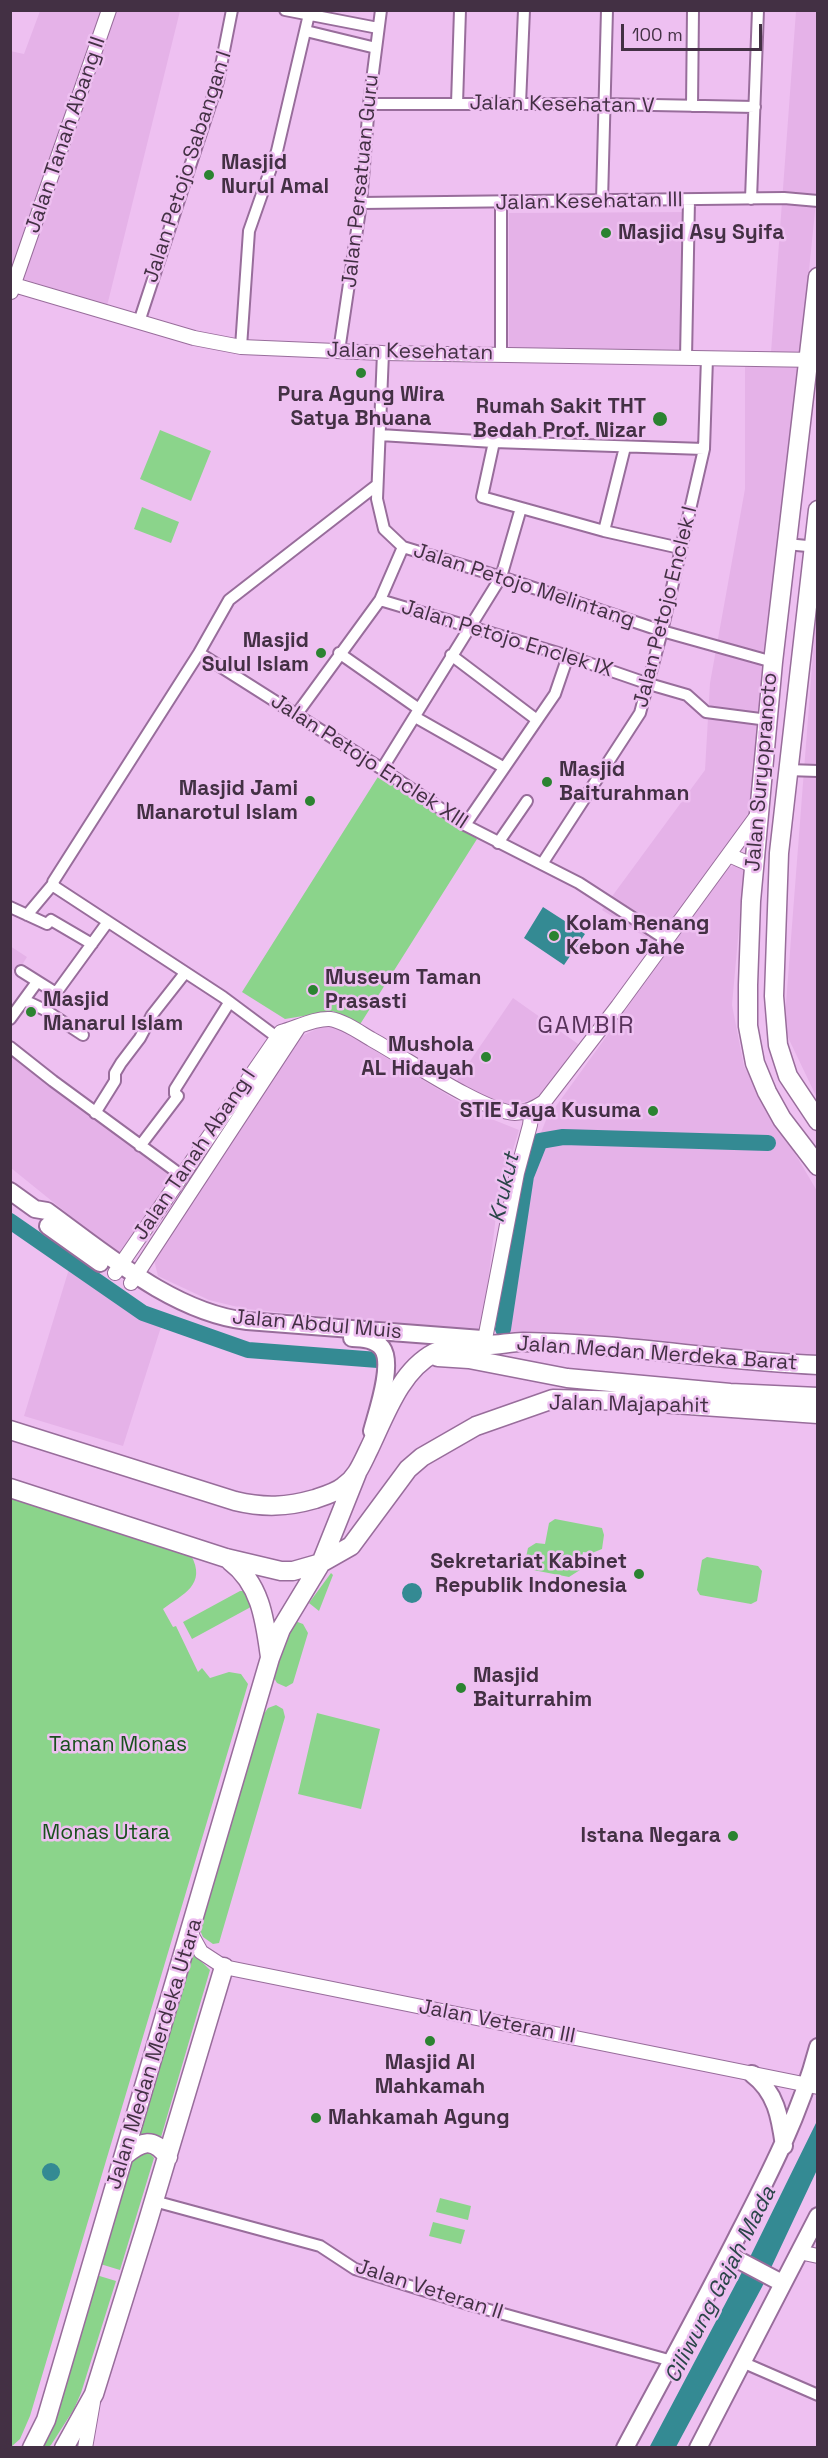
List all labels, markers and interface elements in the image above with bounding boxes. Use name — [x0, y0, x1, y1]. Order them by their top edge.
scale bar — [624, 12, 765, 50]
text: 100 m — [632, 23, 683, 46]
street label: Jalan Tanah Abang II — [21, 33, 111, 237]
street label: Jalan Petojo Sabangan I — [139, 48, 237, 286]
street label: Jalan Persatuan Guru — [337, 73, 385, 289]
street label: Jalan Kesehatan V — [469, 91, 655, 119]
place label: Masjid Nurul Amal — [221, 150, 329, 200]
marker: Masjid Nurul Amal — [202, 168, 216, 182]
street label: Jalan Kesehatan III — [495, 188, 683, 216]
place label: Masjid Asy Syifa — [618, 220, 784, 246]
marker: Masjid Asy Syifa — [599, 226, 613, 240]
street label: Jalan Kesehatan — [326, 338, 494, 366]
marker: Pura Agung Wira Satya Bhuana — [354, 366, 368, 380]
place label: Pura Agung Wira Satya Bhuana — [277, 382, 445, 432]
place label: Rumah Sakit THT Bedah Prof. Nizar — [473, 394, 646, 444]
marker: Rumah Sakit THT Bedah Prof. Nizar — [651, 410, 669, 428]
street label: Jalan Petojo Enclek I — [629, 504, 703, 710]
street label: Jalan Petojo Melintang — [410, 538, 638, 634]
street label: Jalan Petojo Enclek IX — [398, 595, 616, 683]
place label: Masjid Sulul Islam — [202, 628, 309, 678]
marker: Masjid Sulul Islam — [314, 646, 328, 660]
street label: Jalan Suryopranoto — [741, 671, 783, 873]
street label: Jalan Petojo Enclek XIII — [266, 689, 472, 835]
place label: Masjid Baiturahman — [559, 757, 689, 807]
marker: Masjid Baiturahman — [540, 775, 554, 789]
place label: Masjid Jami Manarotul Islam — [136, 776, 298, 826]
marker: Masjid Jami Manarotul Islam — [303, 794, 317, 808]
place label: Kolam Renang Kebon Jahe — [566, 911, 709, 961]
marker: Kolam Renang Kebon Jahe — [547, 929, 561, 943]
place label: Museum Taman Prasasti — [325, 965, 481, 1015]
marker: Museum Taman Prasasti — [306, 983, 320, 997]
place label: Masjid Manarul Islam — [43, 987, 183, 1037]
marker: Masjid Manarul Islam — [24, 1005, 38, 1019]
district label: GAMBIR — [537, 1012, 635, 1040]
place label: Mushola AL Hidayah — [361, 1032, 474, 1082]
marker: Mushola AL Hidayah — [479, 1050, 493, 1064]
street label: Jalan Tanah Abang I — [128, 1065, 262, 1245]
place label: STIE Jaya Kusuma — [460, 1098, 641, 1124]
marker: STIE Jaya Kusuma — [646, 1104, 660, 1118]
water label: Krukut — [484, 1151, 526, 1225]
street label: Jalan Abdul Muis — [231, 1305, 403, 1345]
street label: Jalan Medan Merdeka Barat — [516, 1332, 798, 1376]
street label: Jalan Majapahit — [549, 1391, 709, 1419]
place label: Sekretariat Kabinet Republik Indonesia — [430, 1549, 627, 1599]
marker: Sekretariat Kabinet Republik Indonesia — [632, 1567, 646, 1581]
place label: Masjid Baiturrahim — [473, 1663, 592, 1713]
marker: Masjid Baiturrahim — [454, 1681, 468, 1695]
park label: Taman Monas — [49, 1732, 187, 1758]
park label: Monas Utara — [42, 1820, 170, 1846]
place label: Istana Negara — [581, 1823, 721, 1849]
marker: Istana Negara — [726, 1829, 740, 1843]
street label: Jalan Medan Merdeka Utara — [102, 1916, 208, 2192]
street label: Jalan Veteran III — [417, 1994, 577, 2050]
marker: Masjid Al Mahkamah — [423, 2034, 437, 2048]
place label: Masjid Al Mahkamah — [375, 2050, 485, 2100]
place label: Mahkamah Agung — [328, 2105, 510, 2131]
marker: Mahkamah Agung — [309, 2111, 323, 2125]
water label: Ciliwung Gajah Mada — [660, 2182, 782, 2388]
street label: Jalan Veteran II — [352, 2254, 506, 2326]

